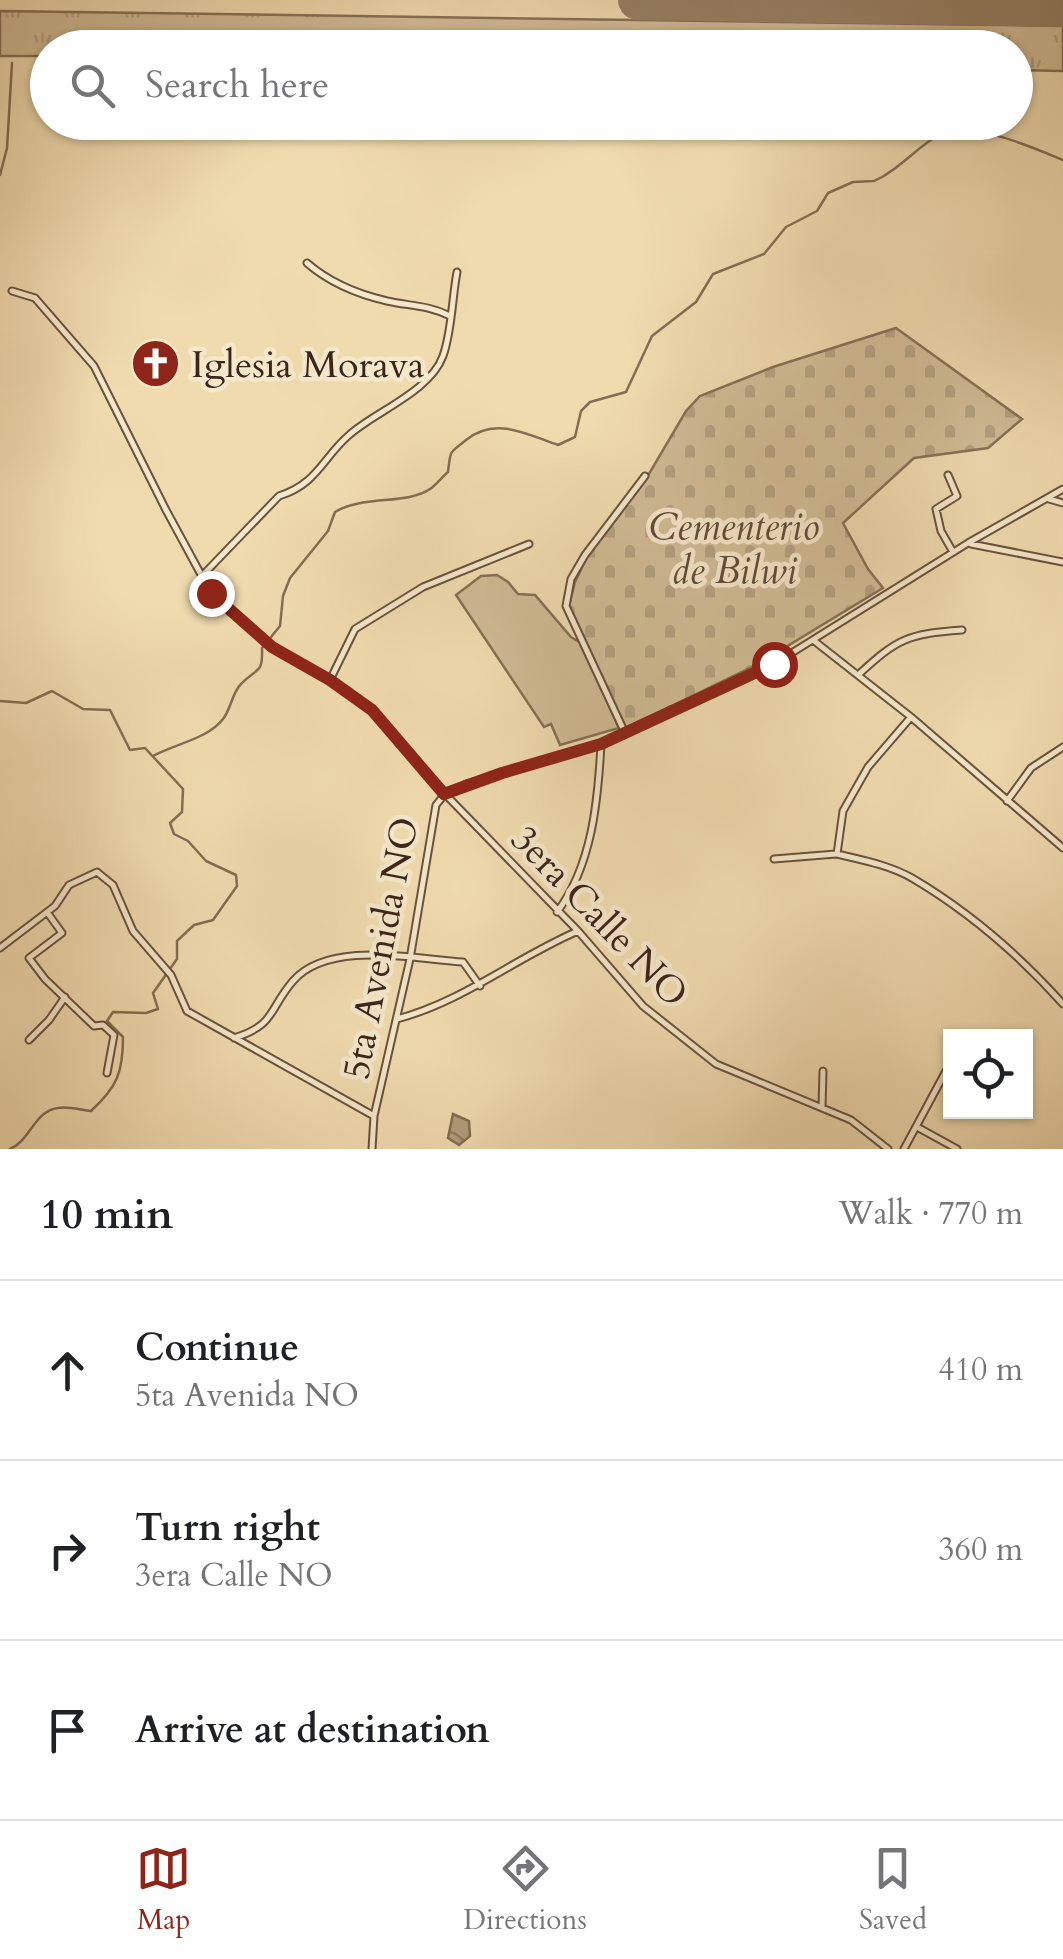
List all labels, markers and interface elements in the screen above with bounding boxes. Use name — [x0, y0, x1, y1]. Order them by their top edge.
search box — [30, 30, 1033, 140]
icon: search — [65, 58, 120, 113]
text: Search here — [145, 59, 329, 111]
church icon: Iglesia Morava — [130, 338, 182, 390]
place label: Iglesia Morava — [191, 339, 424, 391]
park label: Cementerio de Bilwi — [649, 501, 819, 597]
route end — [189, 571, 235, 617]
route start — [752, 642, 798, 688]
street label: 5ta Avenida NO — [330, 813, 432, 1084]
street label: 3era Calle NO — [499, 814, 700, 1019]
map controls — [943, 1029, 1033, 1119]
button: locate — [943, 1029, 1033, 1119]
text: 10 min — [40, 1186, 173, 1243]
text: Walk · 770 m — [838, 1192, 1023, 1236]
text: Continue — [135, 1322, 299, 1374]
icon: ahead — [40, 1343, 95, 1398]
text: 410 m — [938, 1348, 1023, 1392]
text: 5ta Avenida NO — [135, 1374, 359, 1418]
text: Turn right — [135, 1502, 320, 1554]
icon: right — [40, 1523, 95, 1578]
text: 360 m — [938, 1528, 1023, 1572]
text: 3era Calle NO — [135, 1554, 333, 1598]
icon: arrive — [40, 1703, 95, 1758]
text: Arrive at destination — [135, 1704, 490, 1756]
tab: Map — [136, 1841, 191, 1939]
tab: Directions — [463, 1841, 587, 1939]
tab: Saved — [859, 1841, 927, 1939]

